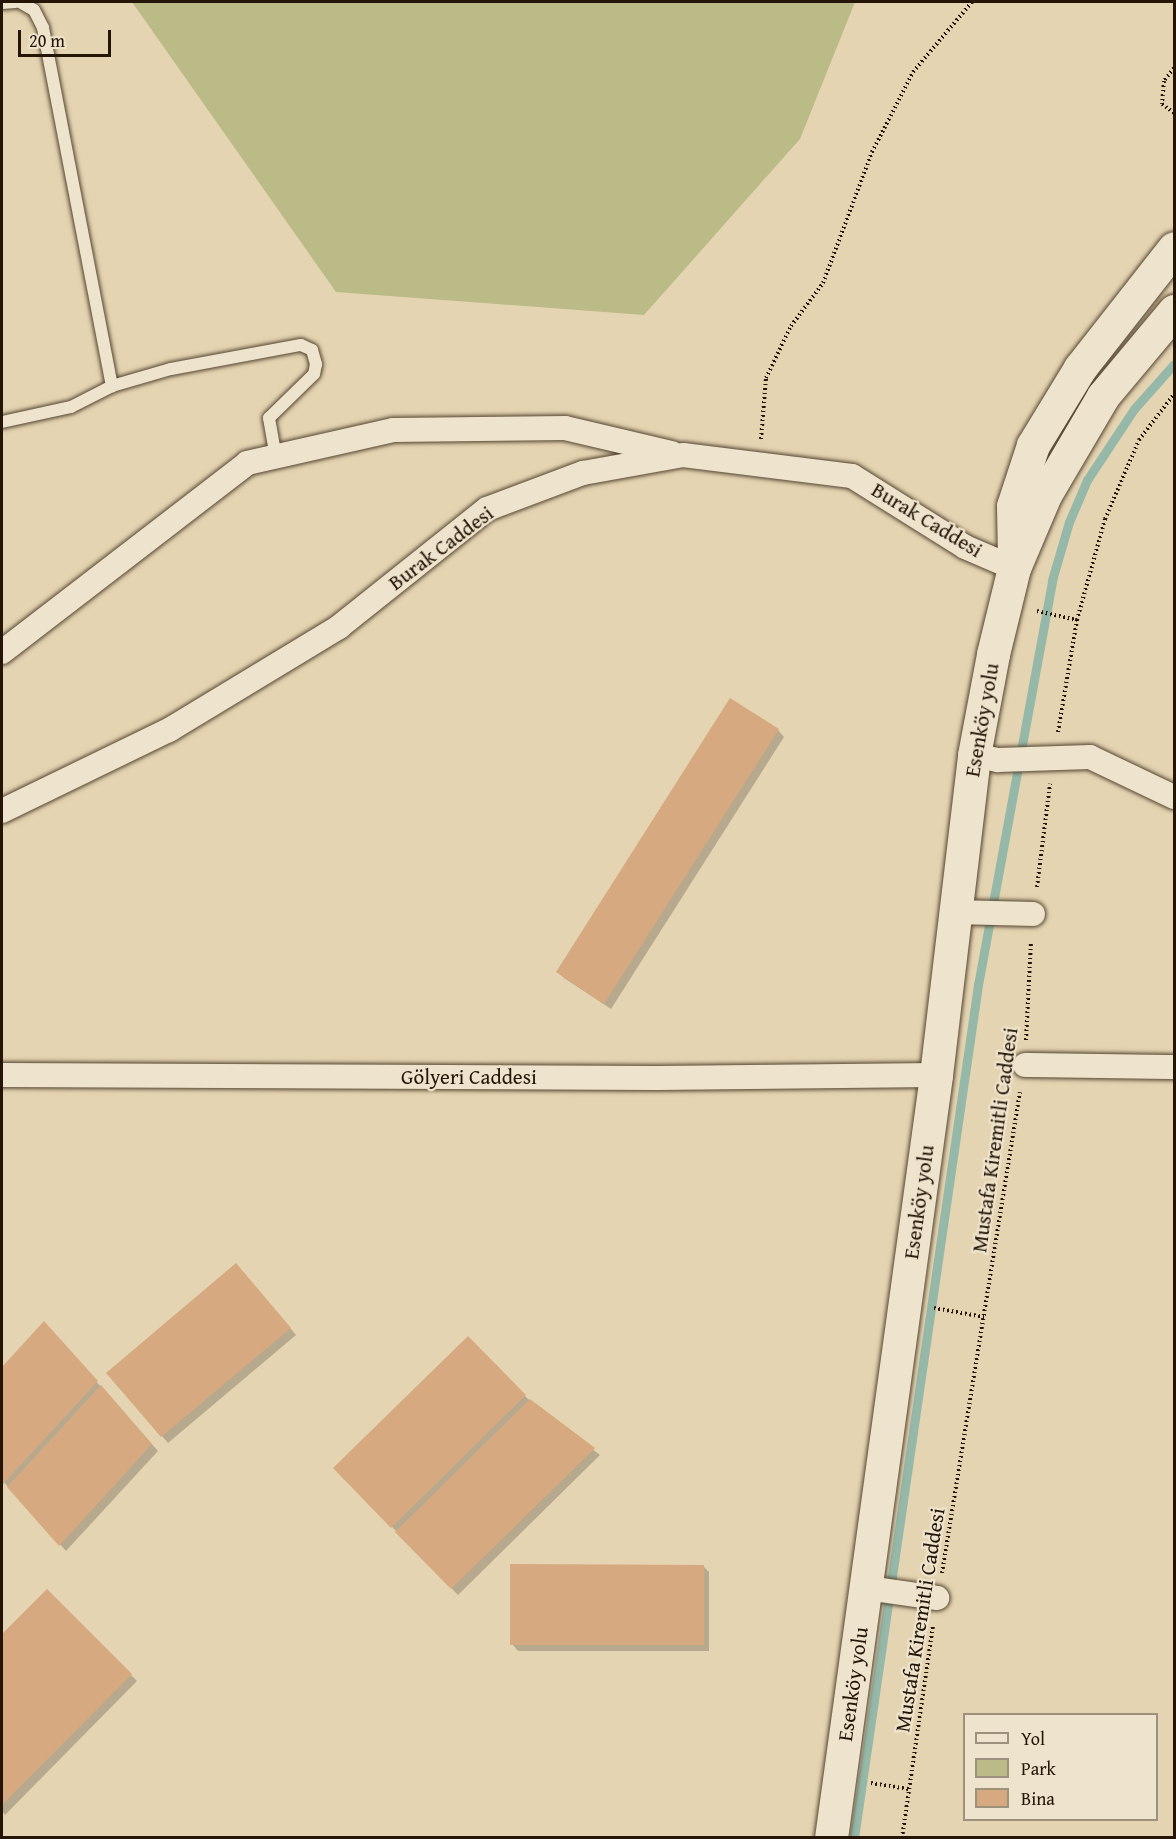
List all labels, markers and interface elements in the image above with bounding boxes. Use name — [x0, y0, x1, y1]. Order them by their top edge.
scale bar — [21, 18, 114, 56]
text: 20 m — [29, 27, 65, 54]
street label: Burak Caddesi — [867, 477, 987, 563]
street label: Burak Caddesi — [384, 500, 498, 596]
street label: Esenköy yolu — [960, 661, 1004, 779]
street label: Mustafa Kiremitli Caddesi — [967, 1026, 1023, 1254]
street label: Gölyeri Caddesi — [401, 1064, 537, 1090]
street label: Esenköy yolu — [899, 1143, 939, 1261]
street label: Mustafa Kiremitli Caddesi — [890, 1506, 950, 1734]
street label: Esenköy yolu — [833, 1625, 873, 1743]
legend — [963, 1713, 1158, 1821]
text: Yol — [1021, 1725, 1045, 1752]
text: Park — [1021, 1755, 1056, 1782]
text: Bina — [1021, 1785, 1055, 1812]

